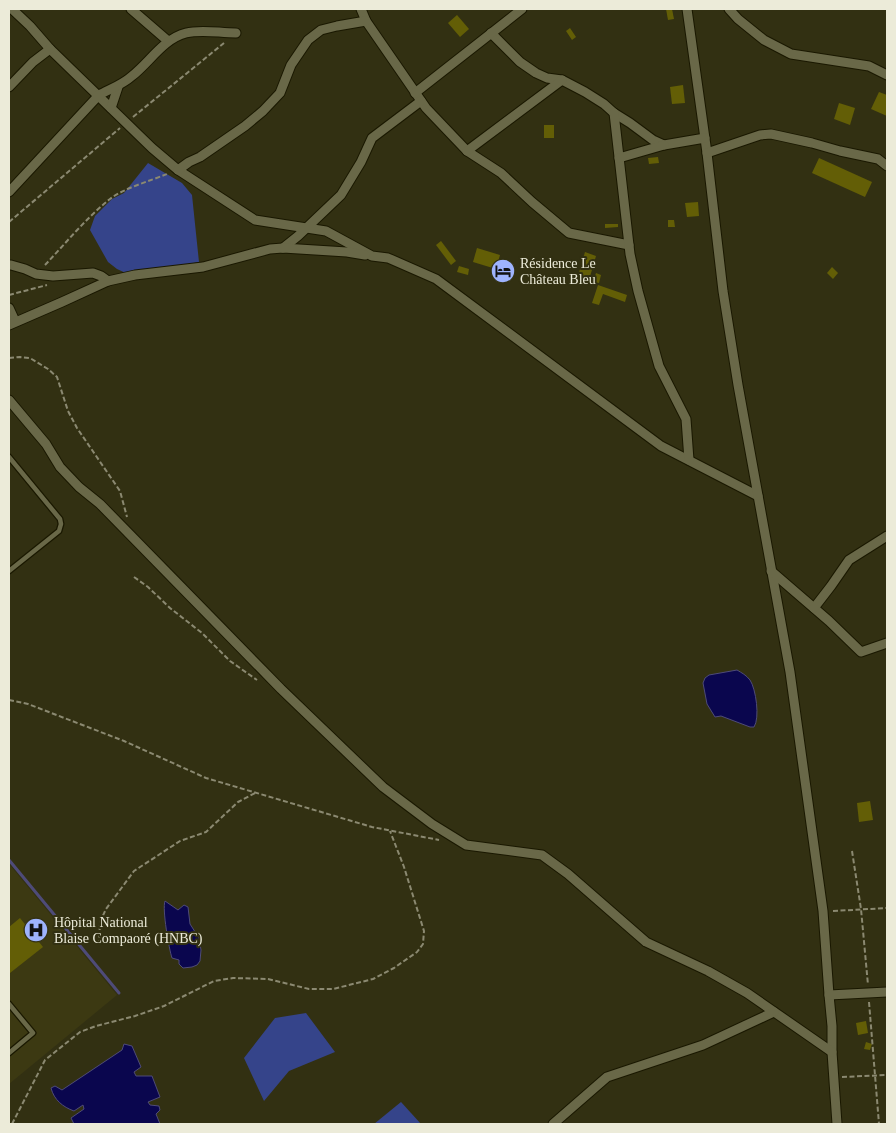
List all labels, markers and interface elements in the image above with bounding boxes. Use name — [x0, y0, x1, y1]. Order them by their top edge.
place label: Résidence Le Château Bleu — [520, 256, 596, 287]
hotel icon: Résidence Le Château Bleu — [490, 258, 516, 284]
place label: Hôpital National Blaise Compaoré (HNBC) — [54, 915, 203, 947]
hospital icon: Hôpital National Blaise Compaoré (HNBC) — [23, 917, 49, 943]

